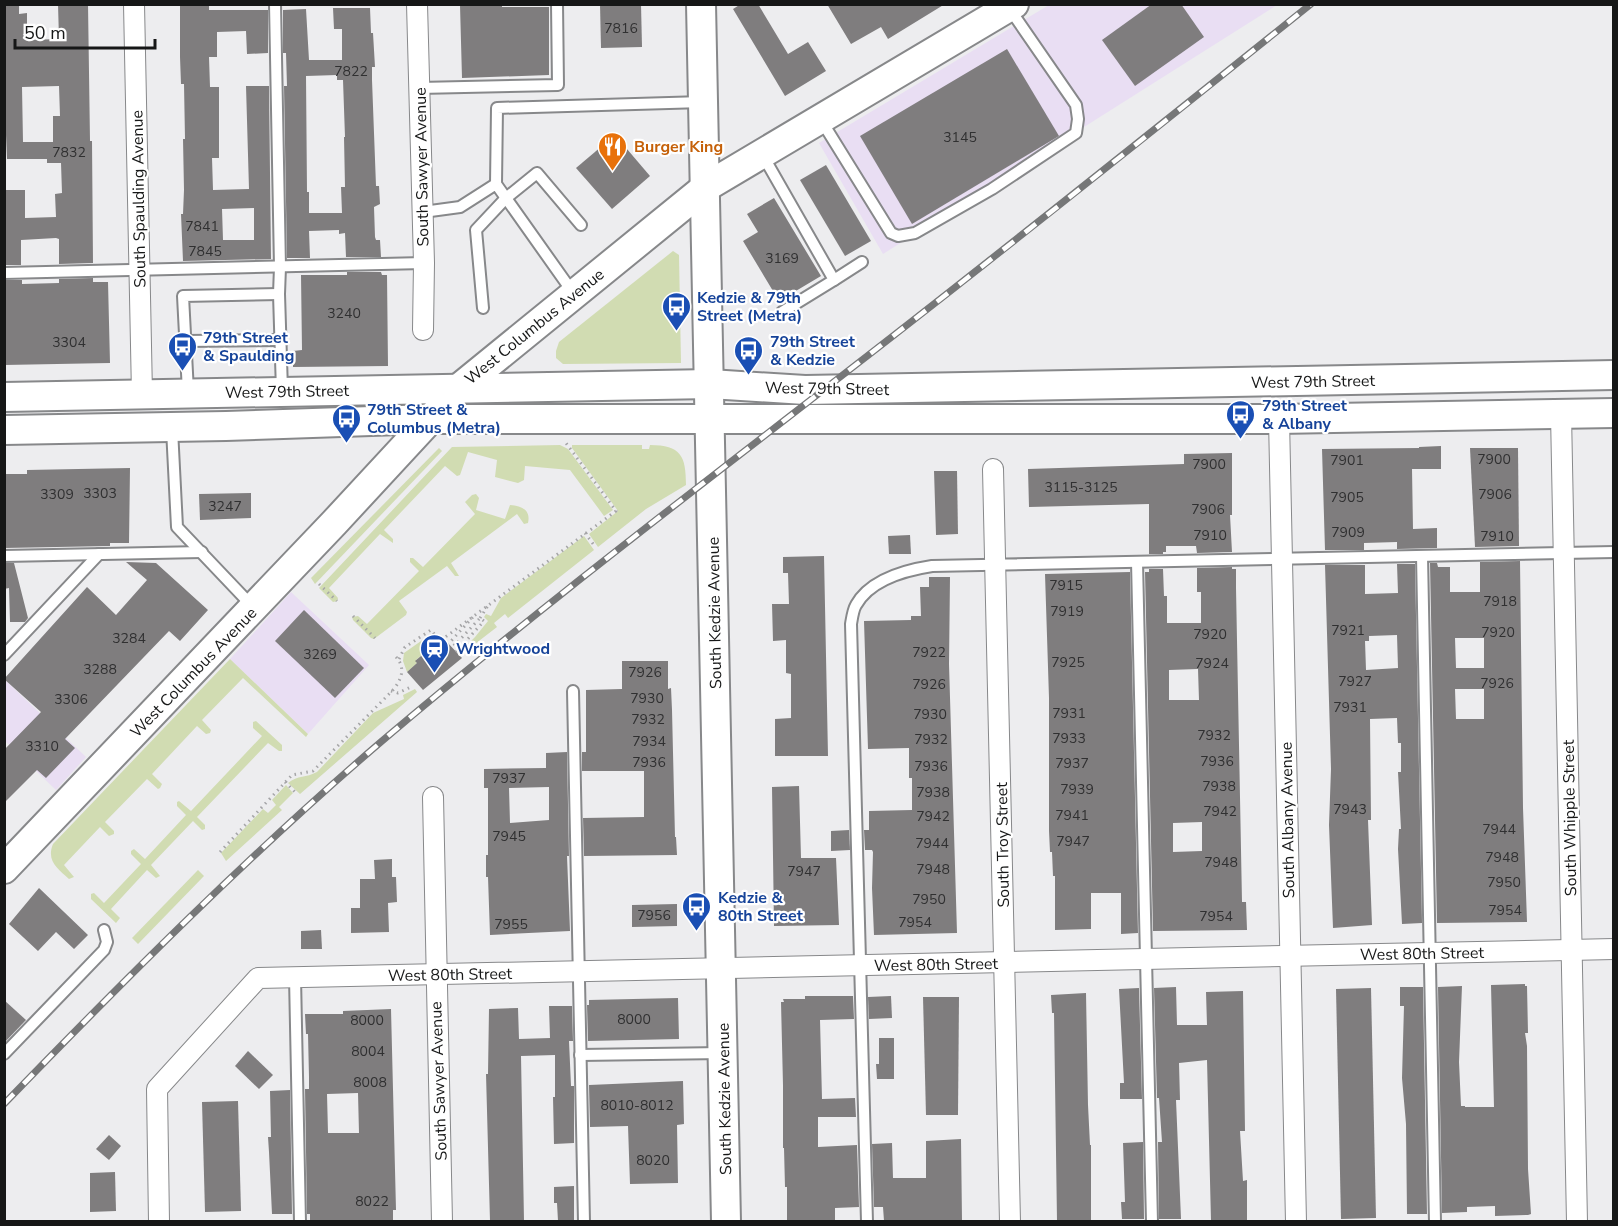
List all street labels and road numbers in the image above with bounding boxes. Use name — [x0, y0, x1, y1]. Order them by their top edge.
street label: South Sawyer Avenue — [410, 87, 434, 247]
street label: South Spaulding Avenue — [126, 110, 152, 288]
street label: West Columbus Avenue — [460, 264, 609, 390]
street label: West 79th Street — [1251, 370, 1376, 394]
street label: West 79th Street — [765, 377, 890, 401]
street label: West 79th Street — [225, 380, 350, 404]
street label: South Kedzie Avenue — [703, 537, 727, 689]
street label: West Columbus Avenue — [126, 603, 262, 743]
street label: South Whipple Street — [1558, 739, 1582, 896]
street label: South Albany Avenue — [1276, 742, 1300, 898]
street label: South Troy Street — [991, 782, 1015, 908]
street label: West 80th Street — [1360, 942, 1485, 966]
street label: West 80th Street — [874, 953, 999, 977]
street label: West 80th Street — [388, 963, 513, 987]
street label: South Sawyer Avenue — [425, 1001, 453, 1161]
street label: South Kedzie Avenue — [713, 1023, 737, 1175]

